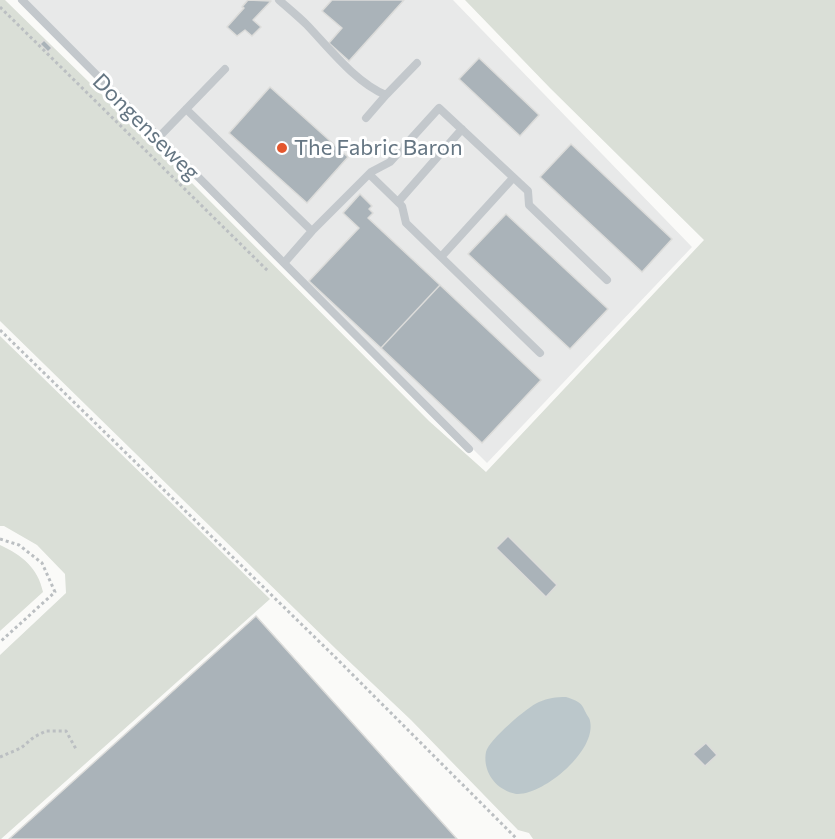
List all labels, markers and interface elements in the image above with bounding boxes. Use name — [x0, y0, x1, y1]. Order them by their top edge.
street label: Dongenseweg — [87, 68, 205, 186]
place label: The Fabric Baron — [294, 135, 463, 161]
marker: The Fabric Baron — [275, 141, 289, 155]

